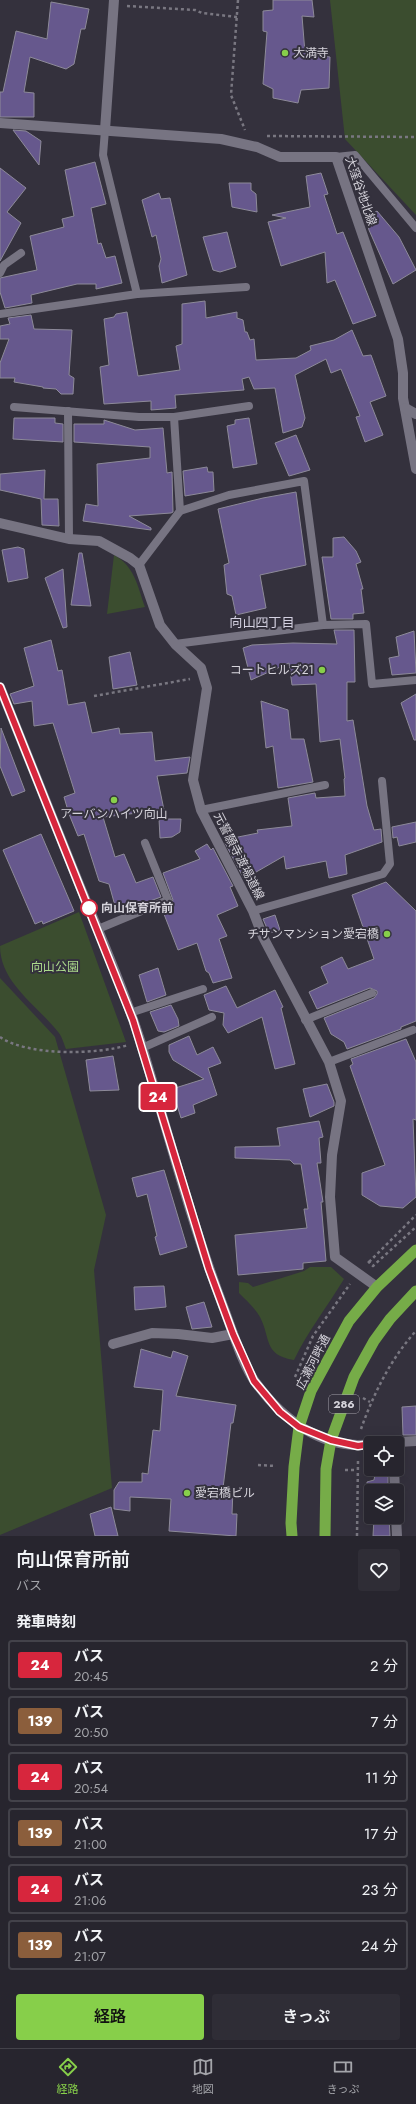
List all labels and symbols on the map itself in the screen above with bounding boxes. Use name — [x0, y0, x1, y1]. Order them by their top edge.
place label: 大満寺 — [293, 44, 329, 62]
marker: 大満寺 — [280, 48, 290, 58]
street label: 大窪谷地北線 — [341, 154, 381, 228]
district label: 向山四丁目 — [229, 613, 295, 632]
place label: コートヒルズ21 — [230, 661, 314, 679]
marker: コートヒルズ21 — [317, 665, 327, 675]
marker: アーバンハイツ向山 — [109, 795, 119, 805]
place label: アーバンハイツ向山 — [60, 805, 168, 823]
street label: 元誓願寺渡場道線 — [209, 809, 269, 903]
marker: 向山保育所前 — [80, 899, 98, 917]
place label: 向山保育所前 — [101, 899, 173, 917]
place label: チサンマンション愛宕橋 — [247, 925, 379, 943]
marker: チサンマンション愛宕橋 — [382, 929, 392, 939]
park label: 向山公園 — [31, 958, 79, 976]
line badge: 24 — [140, 1084, 176, 1110]
street label: 広瀬河畔通 — [291, 1331, 335, 1393]
road number: 286 — [329, 1395, 359, 1413]
place label: 愛宕橋ビル — [195, 1484, 255, 1502]
marker: 愛宕橋ビル — [182, 1488, 192, 1498]

